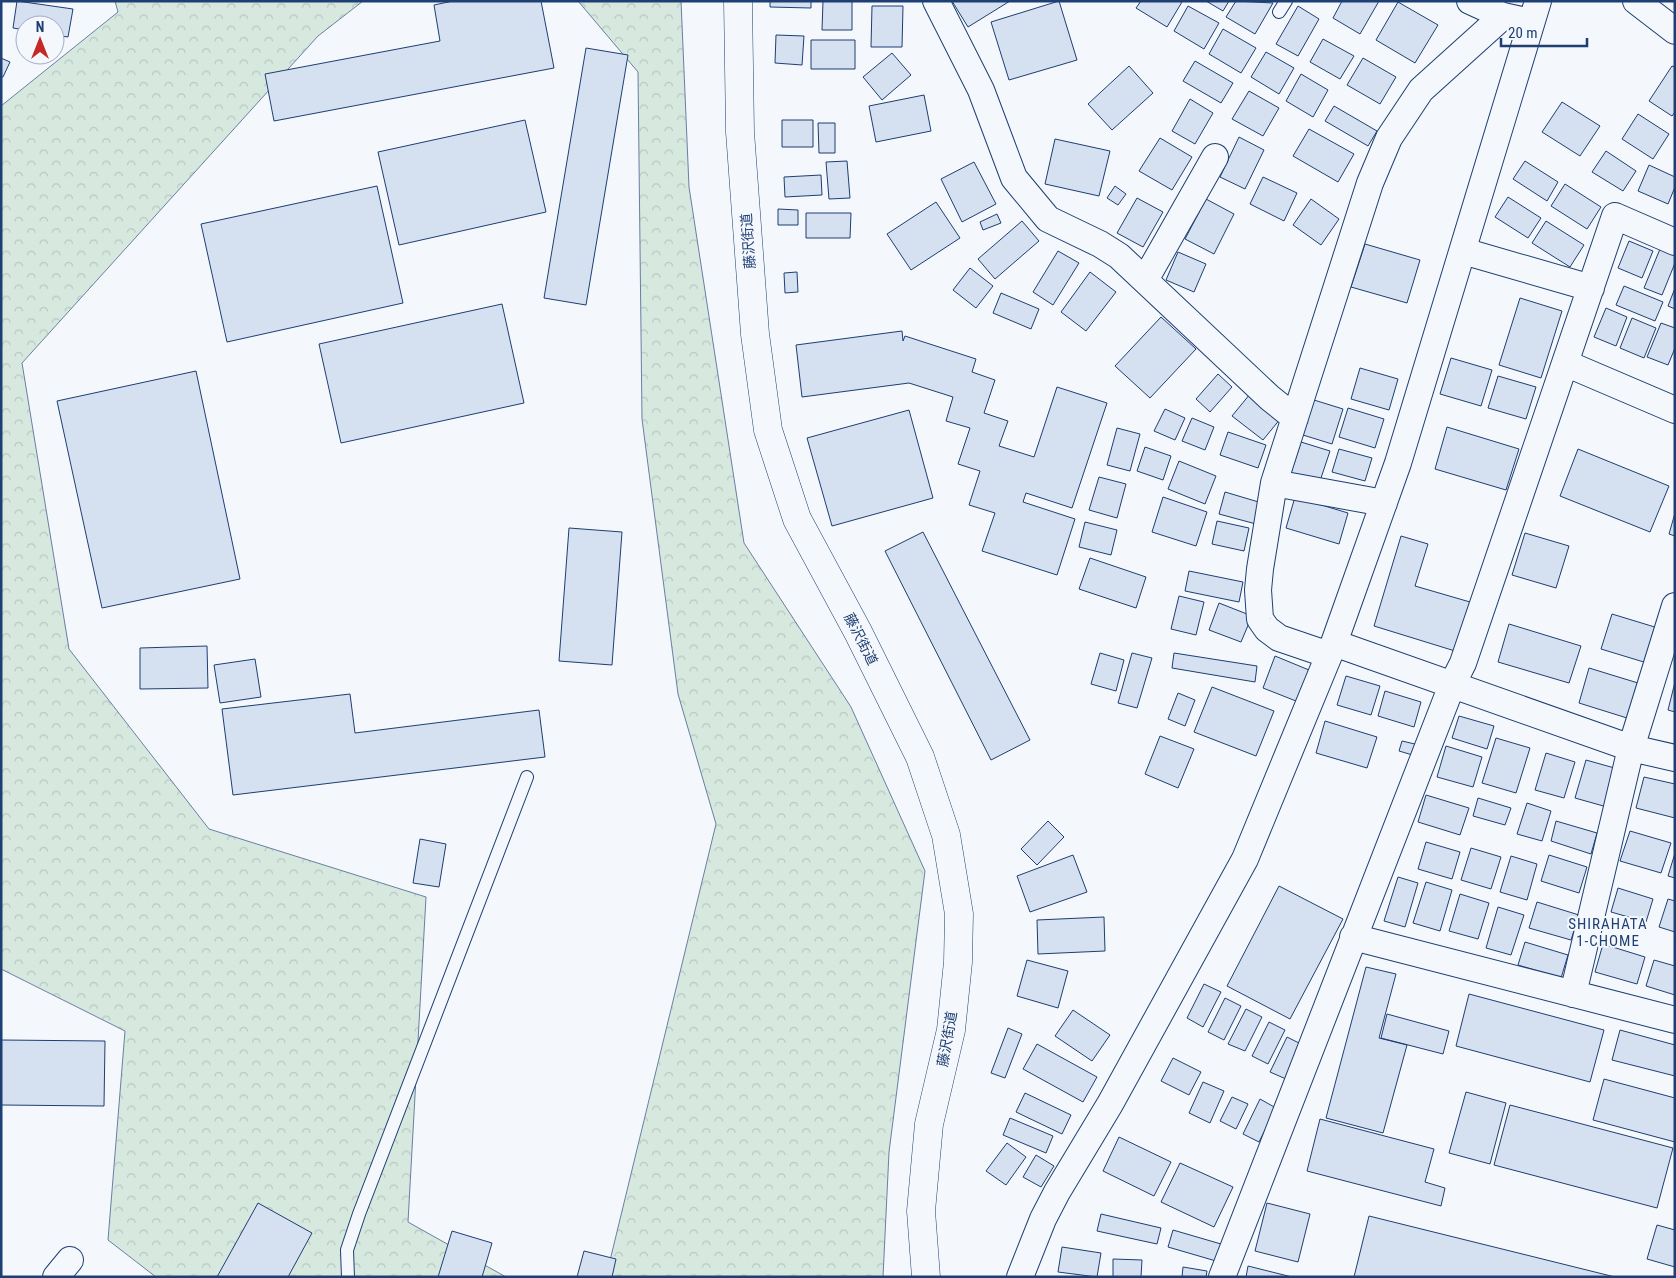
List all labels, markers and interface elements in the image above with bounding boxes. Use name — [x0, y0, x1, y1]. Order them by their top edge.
north arrow — [15, 15, 65, 65]
scale bar — [1501, 15, 1587, 47]
text: N — [36, 19, 44, 35]
text: 20 m — [1508, 24, 1538, 42]
street label: 藤沢街道 — [738, 213, 758, 269]
street label: 藤沢街道 — [841, 610, 881, 668]
district label: SHIRAHATA 1-CHOME — [1568, 915, 1648, 950]
street label: 藤沢街道 — [934, 1010, 960, 1068]

